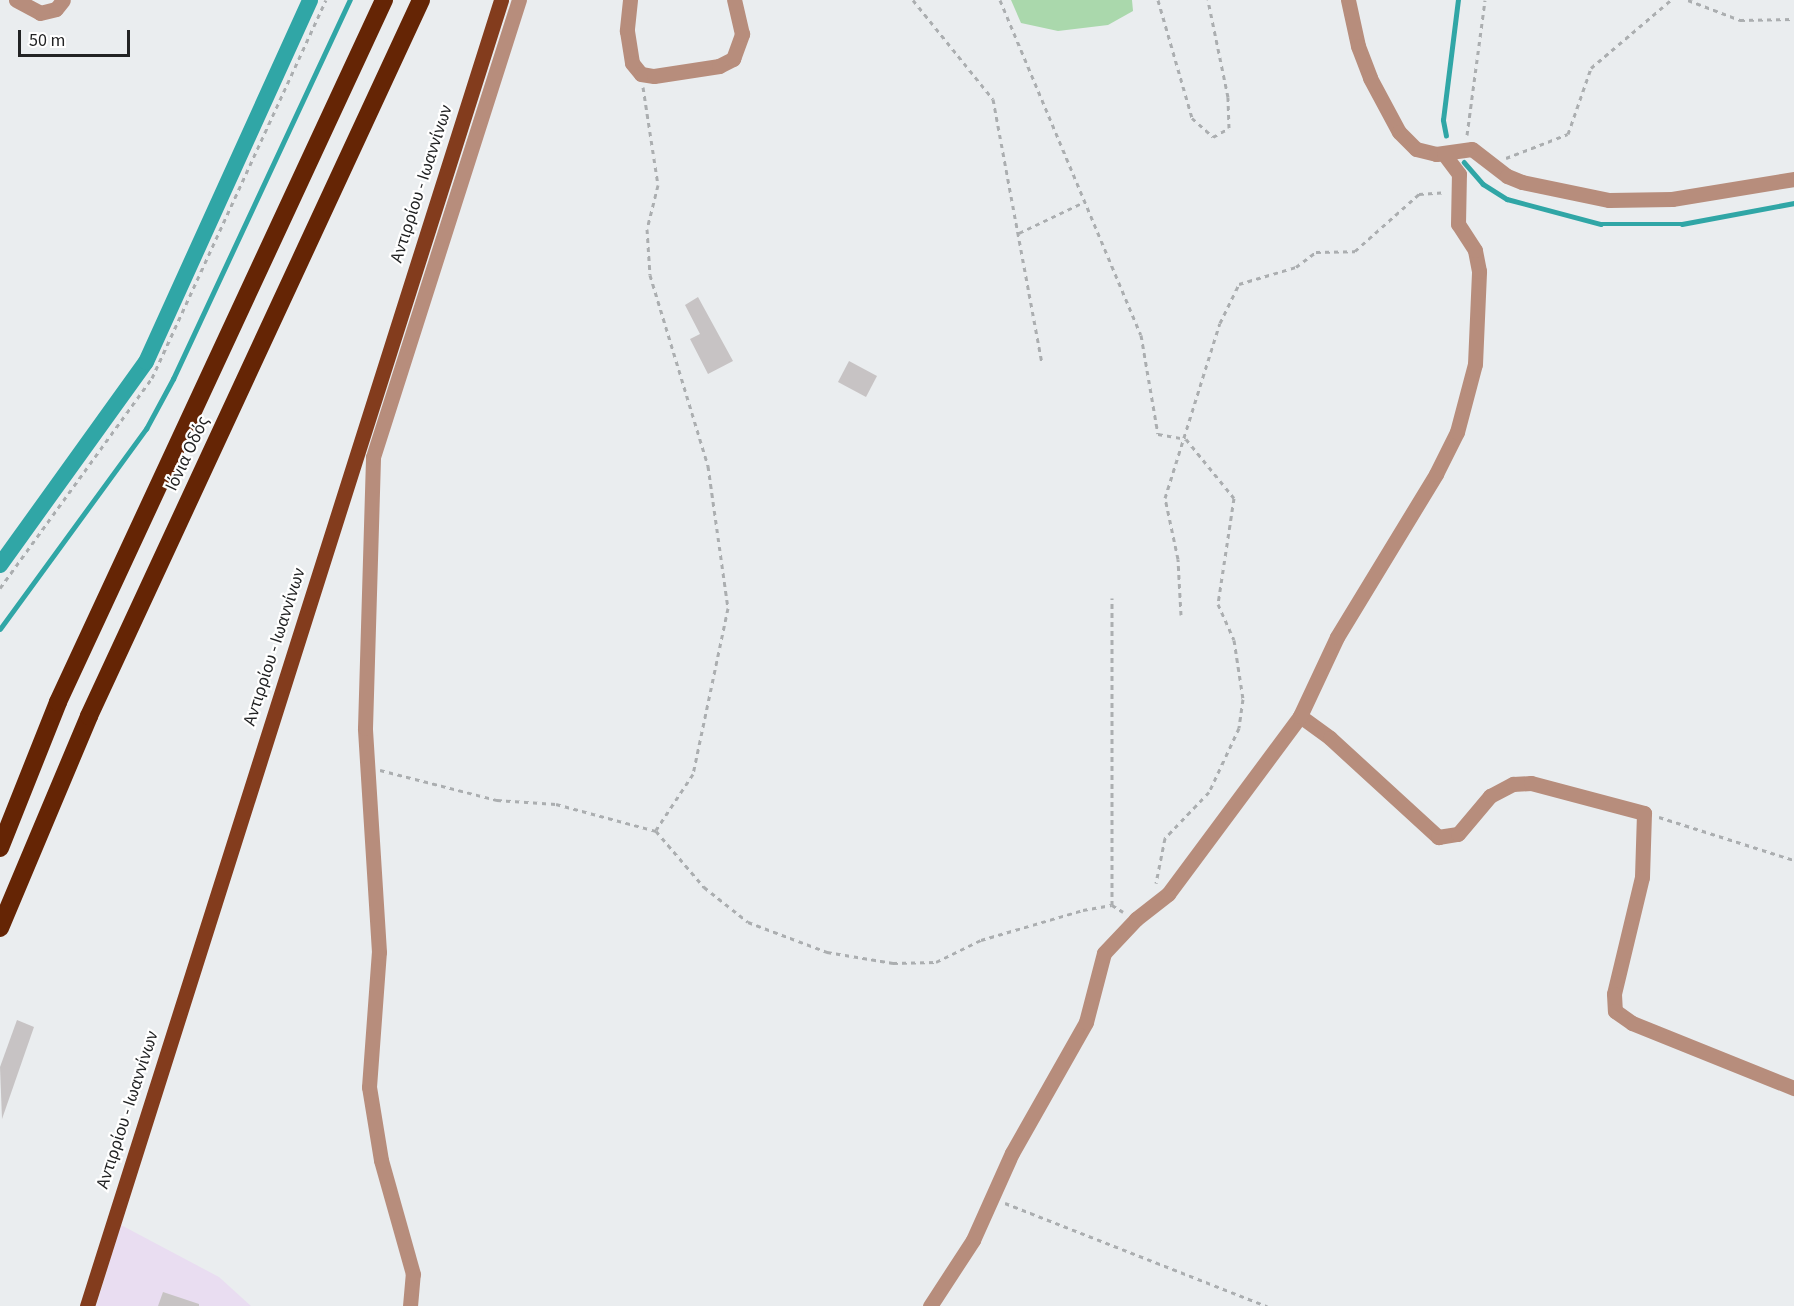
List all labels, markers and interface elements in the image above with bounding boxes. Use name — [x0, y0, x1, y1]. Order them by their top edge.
scale bar — [21, 18, 134, 56]
text: 50 m — [29, 28, 65, 53]
street label: Αντιρρίου - Ιωαννίνων — [386, 102, 458, 266]
street label: Ιόνια Οδός — [161, 413, 215, 495]
street label: Αντιρρίου - Ιωαννίνων — [239, 565, 311, 729]
street label: Αντιρρίου - Ιωαννίνων — [92, 1028, 164, 1192]

